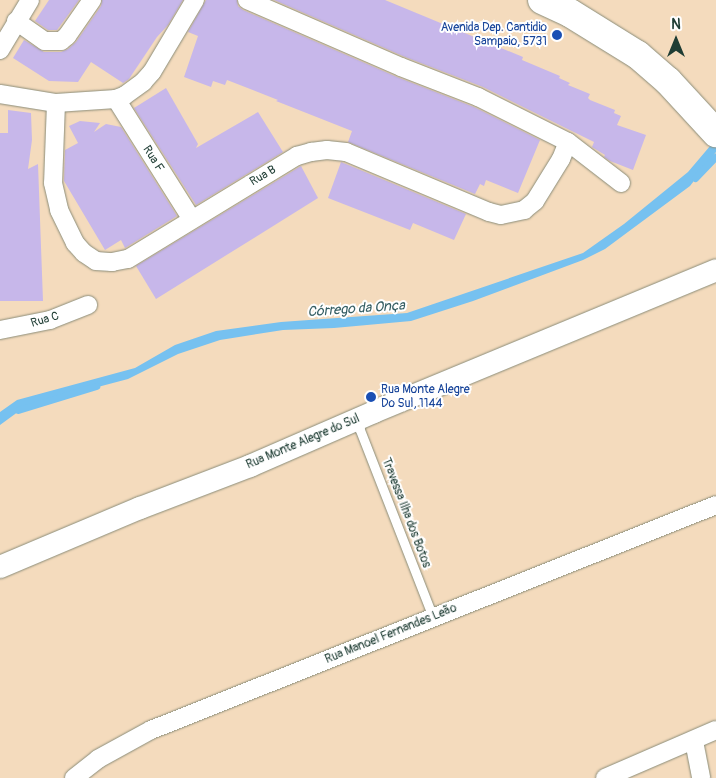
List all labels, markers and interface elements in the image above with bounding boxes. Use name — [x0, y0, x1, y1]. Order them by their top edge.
north arrow — [651, 15, 701, 65]
text: N — [671, 16, 681, 33]
place label: Avenida Dep. Cantidio Sampaio, 5731 — [441, 21, 547, 49]
marker: Avenida Dep. Cantidio Sampaio, 5731 — [551, 29, 563, 41]
street label: Rua F — [139, 143, 167, 175]
street label: Rua B — [247, 163, 279, 189]
water label: Córrego da Onça — [307, 297, 405, 321]
street label: Rua C — [29, 309, 61, 331]
place label: Rua Monte Alegre Do Sul, 1144 — [381, 383, 470, 411]
marker: Rua Monte Alegre Do Sul, 1144 — [365, 391, 377, 403]
street label: Rua Monte Alegre do Sul — [244, 412, 362, 472]
street label: Travessa Ilha dos Botos — [378, 456, 434, 570]
street label: Rua Manoel Fernandes Leão — [323, 601, 459, 667]

